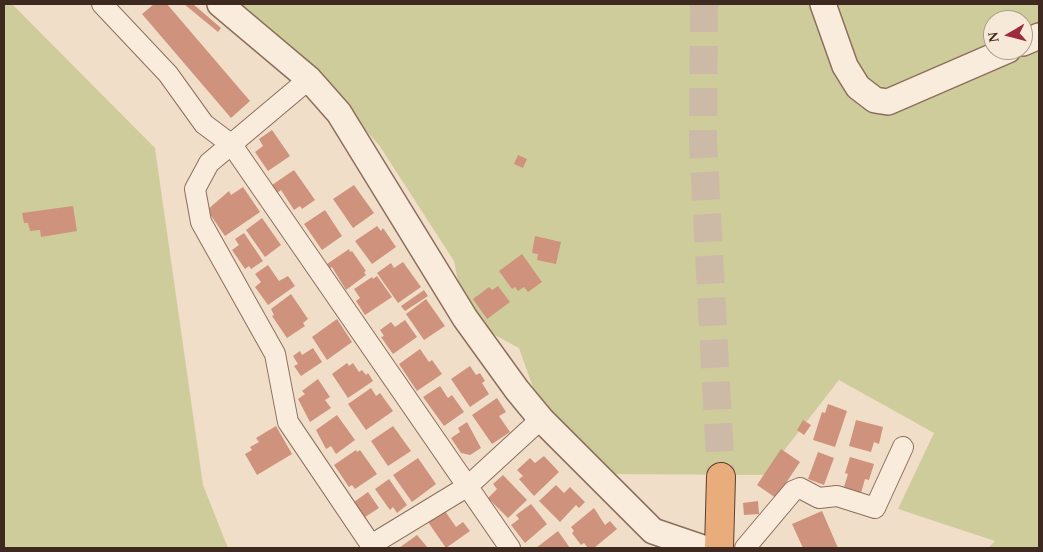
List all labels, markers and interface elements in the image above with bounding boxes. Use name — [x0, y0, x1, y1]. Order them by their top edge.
north arrow — [983, 10, 1033, 60]
text: N — [986, 31, 1002, 43]

